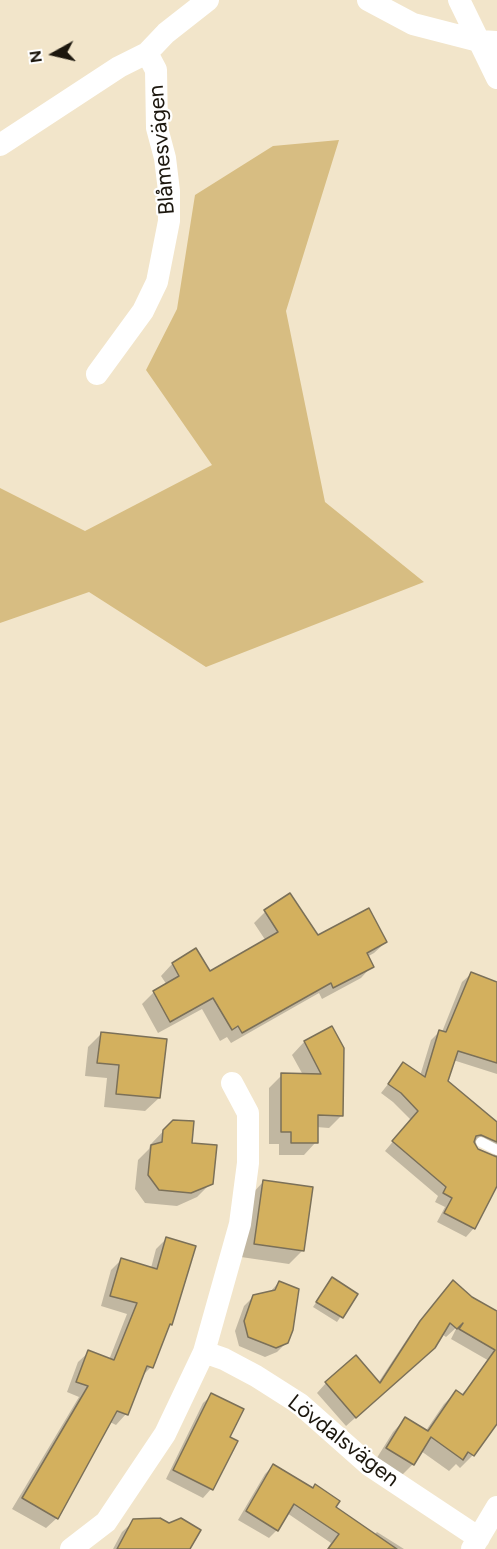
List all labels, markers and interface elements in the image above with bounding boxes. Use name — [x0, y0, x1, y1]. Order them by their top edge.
north arrow — [24, 24, 84, 84]
text: N — [25, 49, 46, 64]
street label: Blåmesvägen — [143, 84, 181, 216]
street label: Lövdalsvägen — [282, 1389, 404, 1493]

